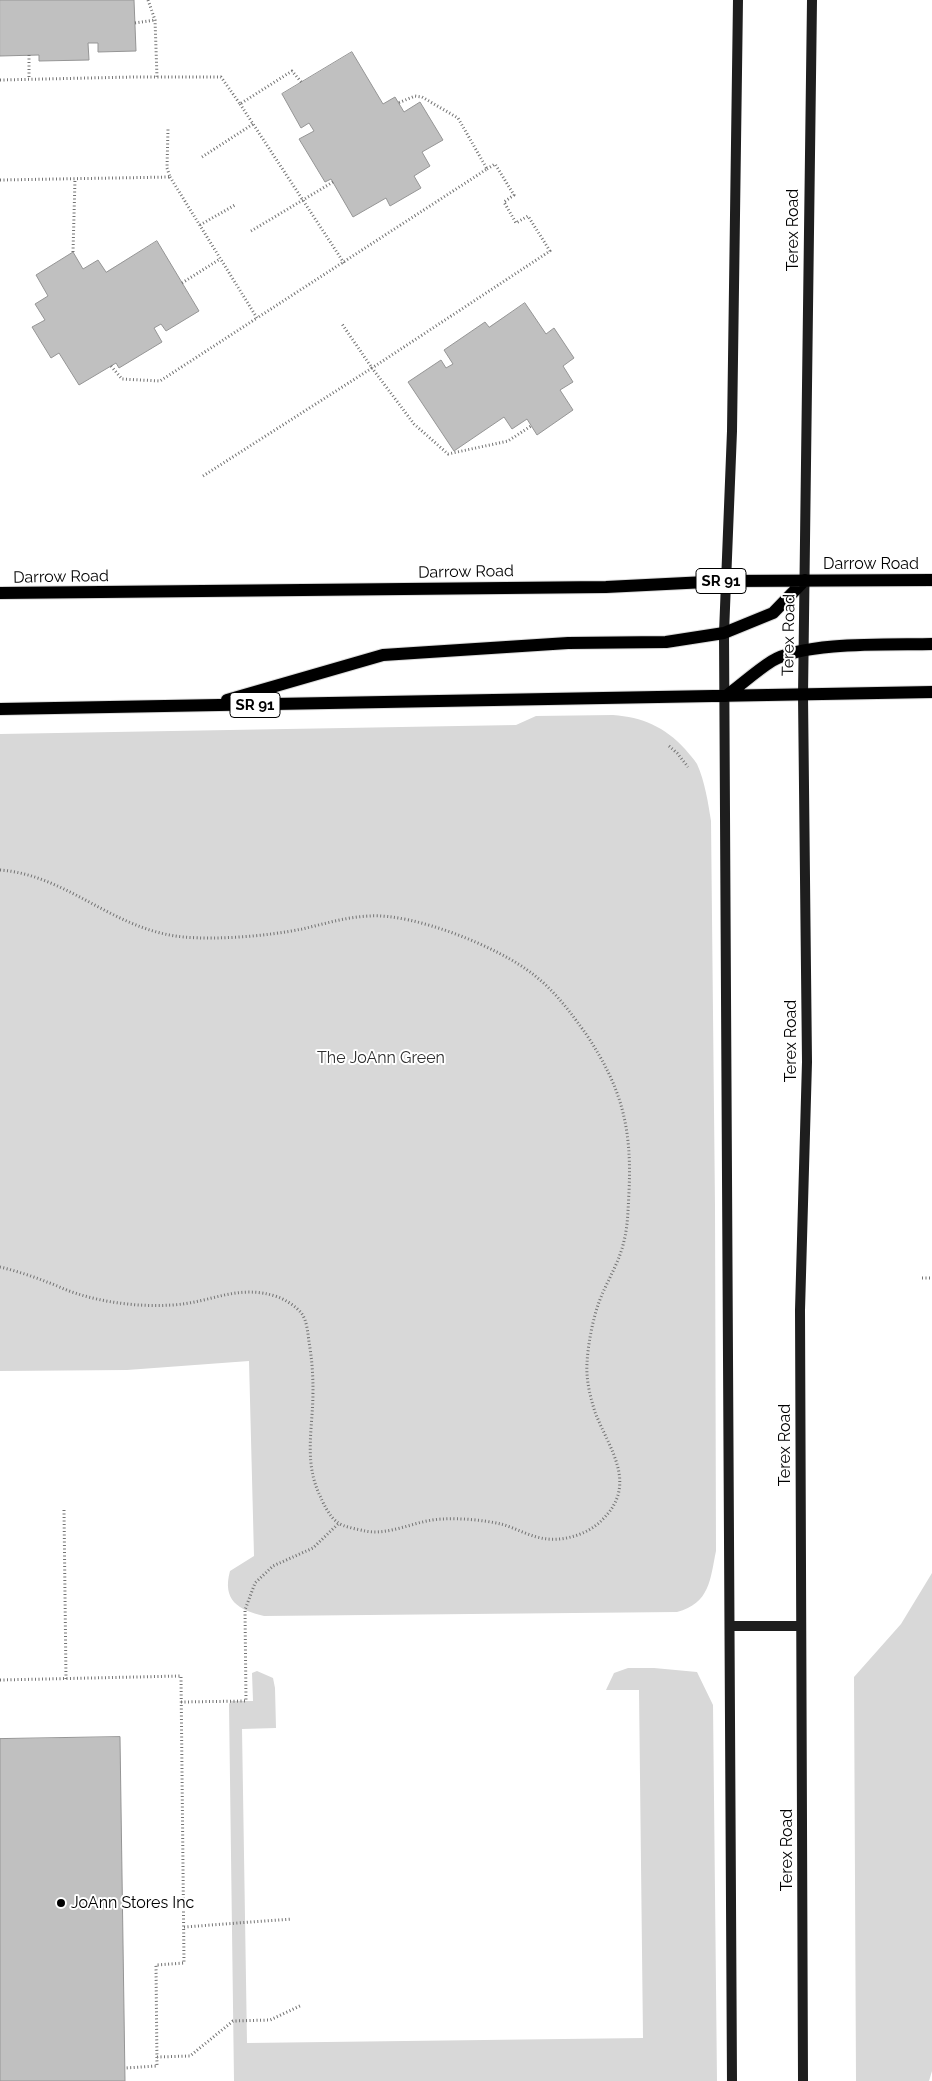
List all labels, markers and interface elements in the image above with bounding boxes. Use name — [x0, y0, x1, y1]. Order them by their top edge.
street label: Terex Road — [783, 189, 803, 271]
street label: Darrow Road — [823, 554, 919, 574]
street label: Darrow Road — [418, 562, 514, 582]
street label: Darrow Road — [13, 567, 109, 587]
road number: SR 91 — [696, 568, 746, 594]
street label: Terex Road — [779, 594, 799, 676]
road number: SR 91 — [230, 692, 280, 718]
street label: Terex Road — [781, 1000, 801, 1082]
park label: The JoAnn Green — [317, 1048, 445, 1068]
street label: Terex Road — [775, 1404, 795, 1486]
street label: Terex Road — [777, 1809, 797, 1891]
place label: JoAnn Stores Inc — [71, 1893, 194, 1913]
marker: JoAnn Stores Inc — [55, 1897, 67, 1909]

